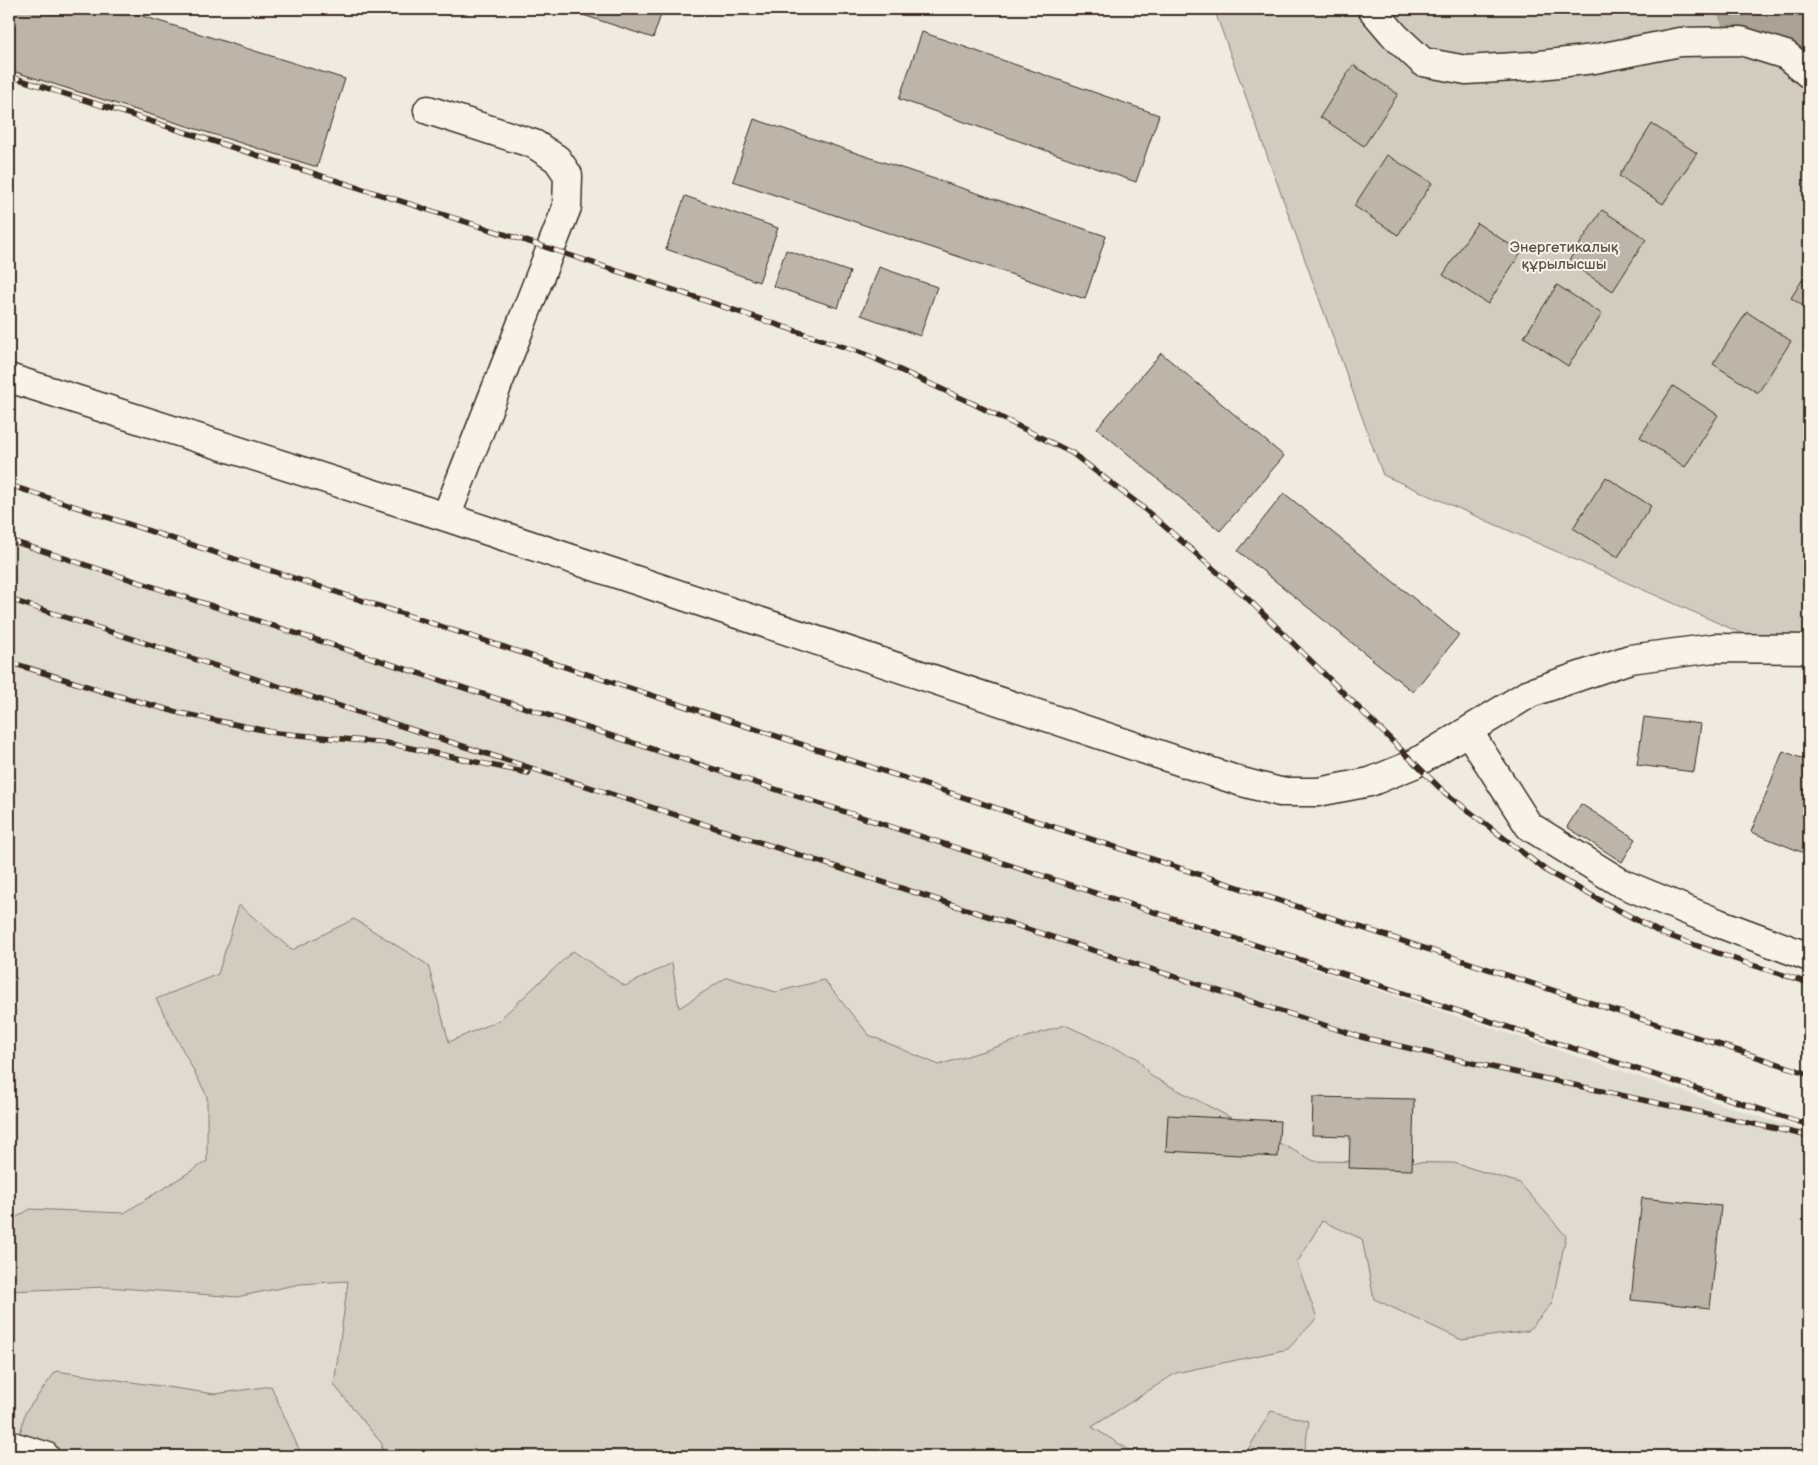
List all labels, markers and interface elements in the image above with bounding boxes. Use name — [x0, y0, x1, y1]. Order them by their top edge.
park label: Энергетикалық құрылысшы — [1510, 238, 1619, 274]

